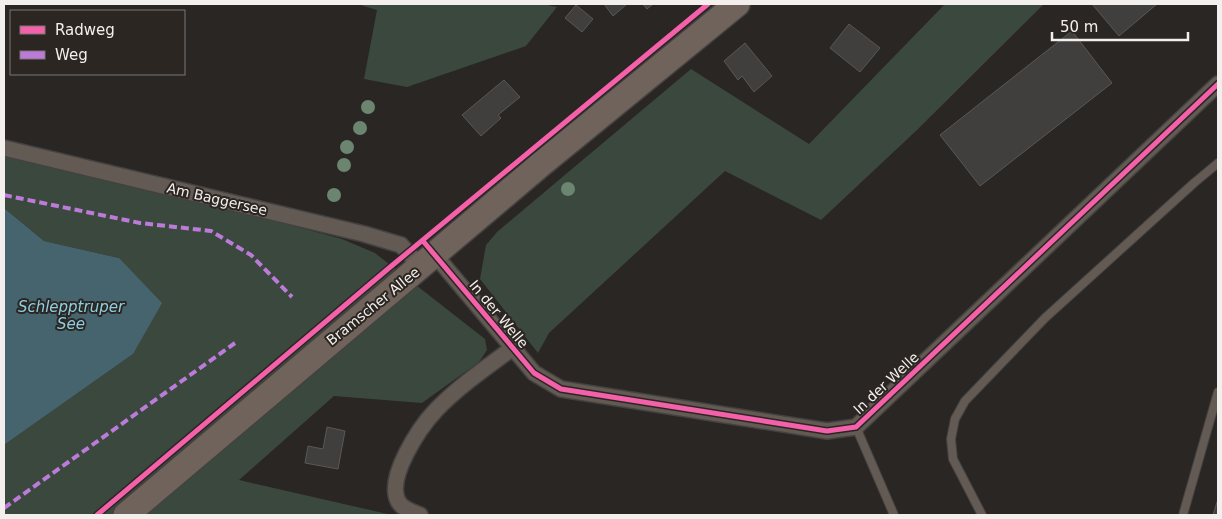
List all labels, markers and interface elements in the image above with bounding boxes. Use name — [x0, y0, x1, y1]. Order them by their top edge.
legend — [10, 10, 185, 75]
scale bar — [1052, 10, 1188, 42]
text: 50 m — [1060, 18, 1098, 36]
text: Radweg — [55, 21, 115, 39]
text: Weg — [55, 46, 88, 64]
street label: Am Baggersee — [165, 180, 269, 218]
street label: Bramscher Allee — [323, 264, 423, 348]
street label: In der Welle — [466, 277, 532, 351]
water label: Schlepptruper See — [18, 298, 125, 333]
street label: In der Welle — [850, 349, 922, 417]

